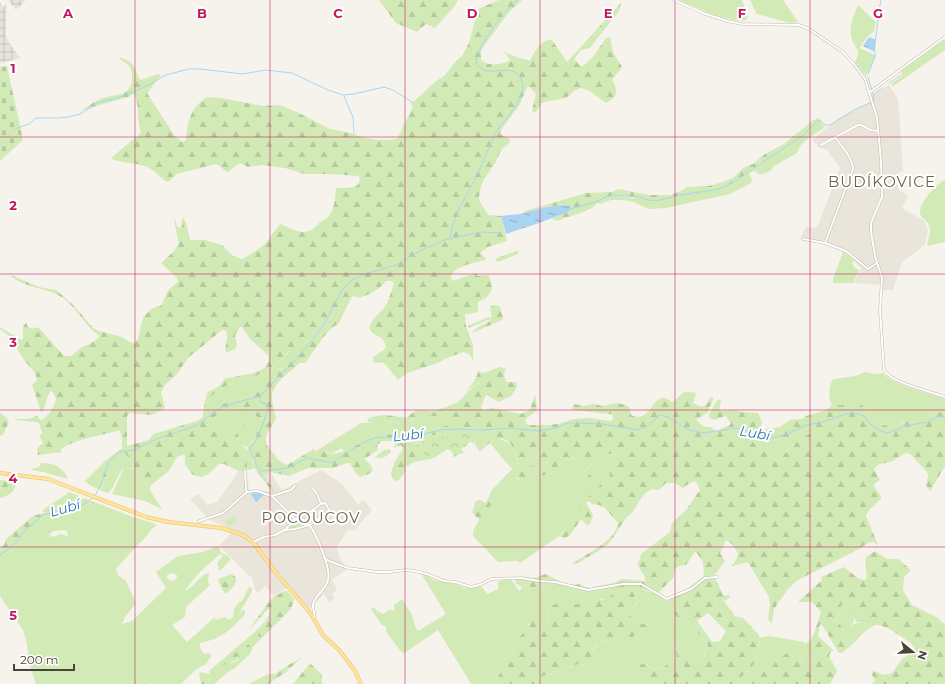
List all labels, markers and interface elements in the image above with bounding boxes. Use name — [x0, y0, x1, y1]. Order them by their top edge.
text: A — [62, 5, 74, 21]
text: B — [197, 5, 207, 21]
text: C — [333, 5, 343, 21]
text: D — [467, 5, 478, 21]
text: E — [604, 5, 613, 21]
text: F — [738, 5, 746, 21]
text: G — [873, 5, 883, 21]
text: 1 — [10, 60, 16, 76]
district label: BUDÍKOVICE — [828, 172, 936, 191]
text: 2 — [9, 197, 17, 213]
text: 3 — [8, 334, 17, 350]
water label: Lubí — [738, 421, 774, 445]
water label: Lubí — [392, 424, 426, 446]
text: 4 — [9, 470, 18, 486]
water label: Lubí — [48, 494, 84, 521]
district label: POCOUCOV — [262, 508, 360, 527]
text: 5 — [9, 607, 17, 623]
north arrow — [893, 632, 933, 672]
scale bar — [14, 646, 74, 672]
text: N — [914, 649, 931, 661]
text: 200 m — [20, 652, 59, 667]

